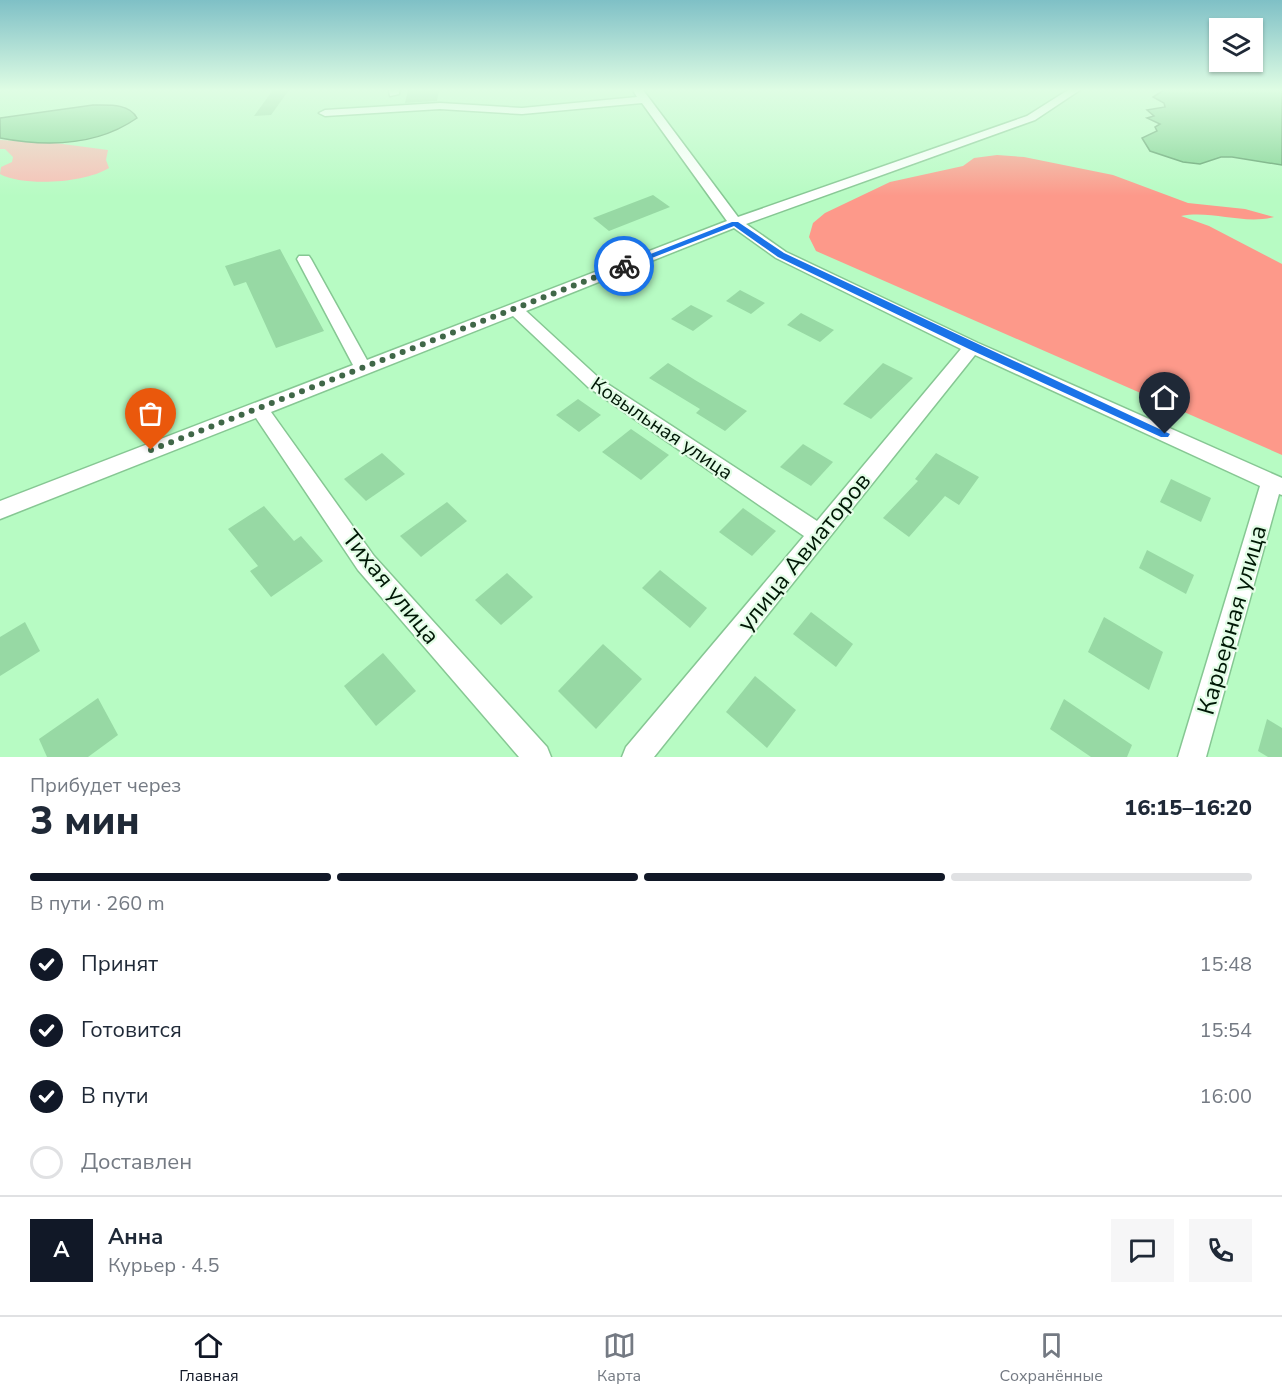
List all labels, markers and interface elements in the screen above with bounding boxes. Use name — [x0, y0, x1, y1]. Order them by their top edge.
map controls — [1209, 18, 1263, 72]
button: layers — [1209, 18, 1263, 72]
courier — [594, 236, 654, 296]
icon: bike — [608, 250, 641, 283]
street label: Ковыльная улица — [585, 371, 738, 486]
pin — [1139, 372, 1190, 434]
icon: home — [1148, 381, 1181, 414]
pin — [125, 388, 176, 450]
icon: bag — [134, 397, 167, 430]
street label: улица Авиаторов — [730, 466, 878, 638]
street label: Карьерная улица — [1190, 522, 1274, 718]
street label: Тихая улица — [335, 523, 447, 651]
text: Прибудет через — [30, 772, 181, 799]
text: 16:15–16:20 — [1124, 793, 1252, 823]
text: 3 мин — [30, 795, 140, 848]
text: В пути · 260 m — [30, 890, 165, 917]
icon: check — [30, 948, 63, 981]
text: Принят — [81, 949, 158, 979]
text: 15:48 — [1199, 951, 1252, 978]
icon: check — [30, 1014, 63, 1047]
text: Готовится — [81, 1015, 182, 1045]
text: 15:54 — [1199, 1017, 1252, 1044]
icon: check — [30, 1080, 63, 1113]
text: В пути — [81, 1081, 149, 1111]
text: 16:00 — [1199, 1083, 1252, 1110]
text: Доставлен — [81, 1147, 192, 1177]
button: chat — [1111, 1219, 1174, 1282]
button: phone — [1189, 1219, 1252, 1282]
text: Анна — [108, 1222, 163, 1252]
text: А — [53, 1235, 70, 1265]
text: Курьер · 4.5 — [108, 1252, 220, 1279]
tab: Главная — [179, 1329, 239, 1387]
tab: Карта — [597, 1329, 641, 1387]
tab: Сохранённые — [999, 1329, 1103, 1387]

